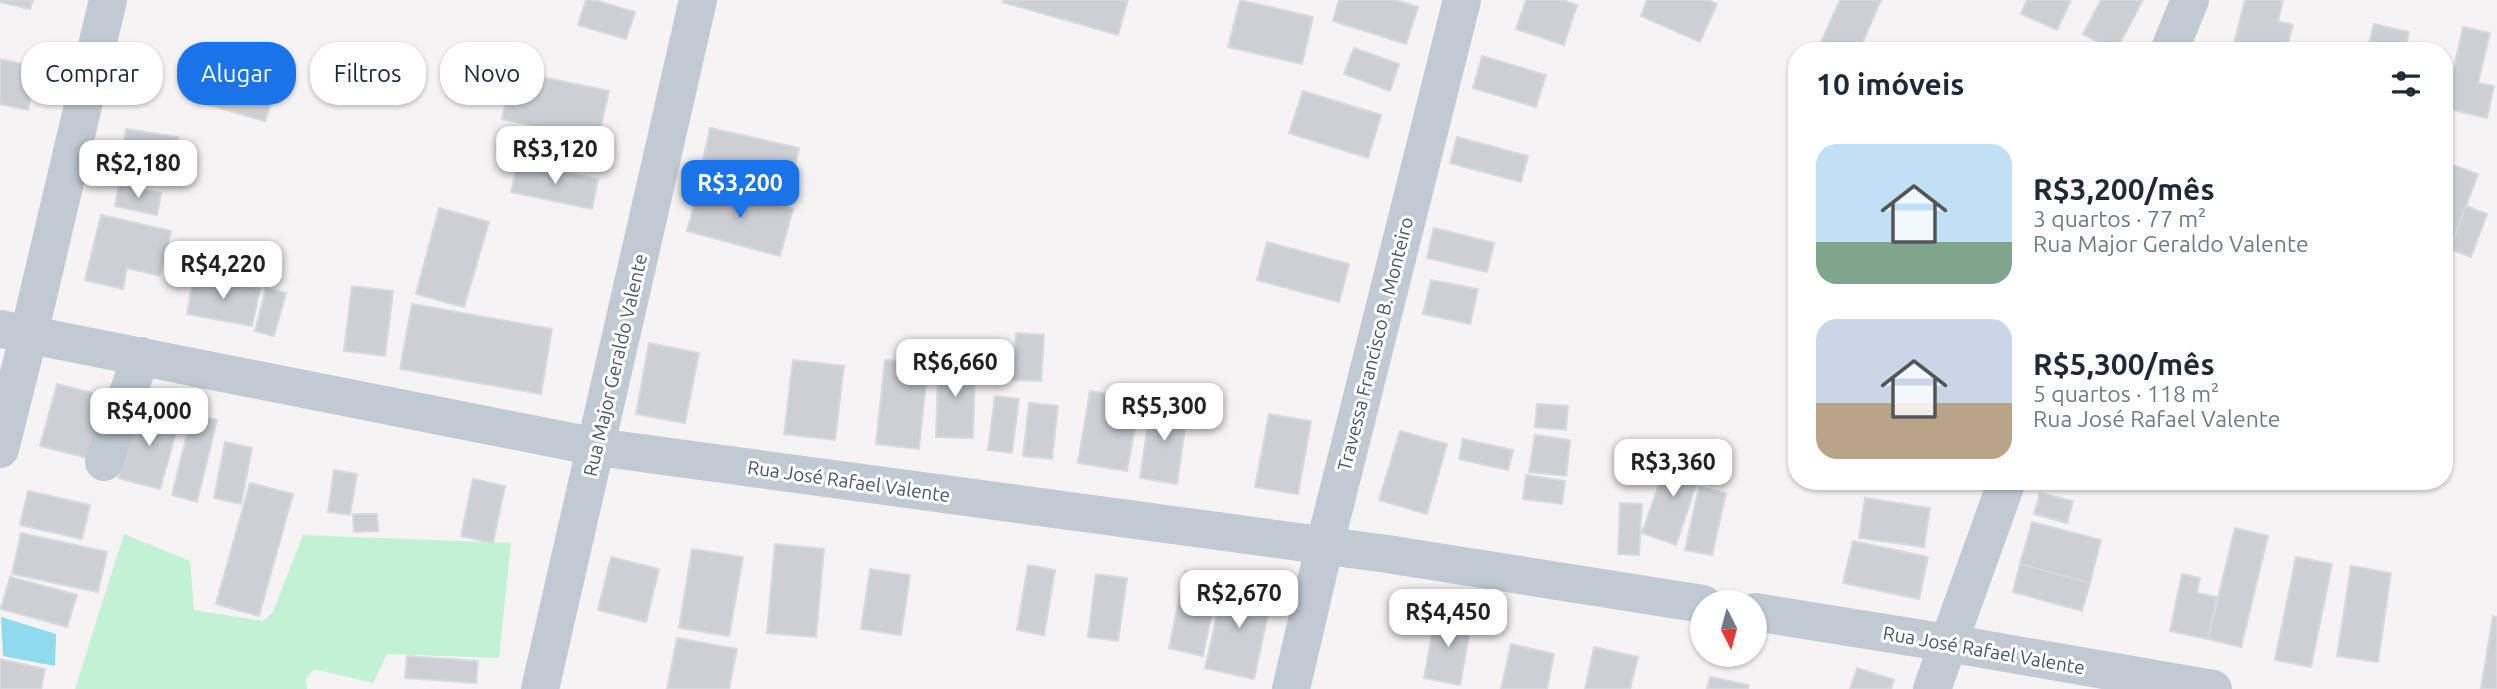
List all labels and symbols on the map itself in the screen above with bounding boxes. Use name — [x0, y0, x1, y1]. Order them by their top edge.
pin: R$3,120 — [490, 127, 620, 186]
pin: R$2,180 — [73, 140, 203, 200]
pin: R$3,200 — [675, 160, 805, 220]
street label: Travessa Francisco B. Monteiro — [1333, 215, 1417, 473]
pin: R$4,220 — [158, 242, 288, 301]
street label: Rua Major Geraldo Valente — [579, 252, 651, 478]
pin: R$6,660 — [890, 340, 1020, 399]
pin: R$5,300 — [1099, 384, 1229, 443]
pin: R$4,000 — [84, 388, 214, 448]
pin: R$3,360 — [1608, 440, 1738, 499]
street label: Rua José Rafael Valente — [746, 456, 952, 506]
pin: R$2,670 — [1174, 570, 1304, 630]
pin: R$4,450 — [1383, 590, 1513, 649]
north arrow — [1690, 590, 1768, 667]
street label: Rua José Rafael Valente — [1881, 621, 2087, 679]

